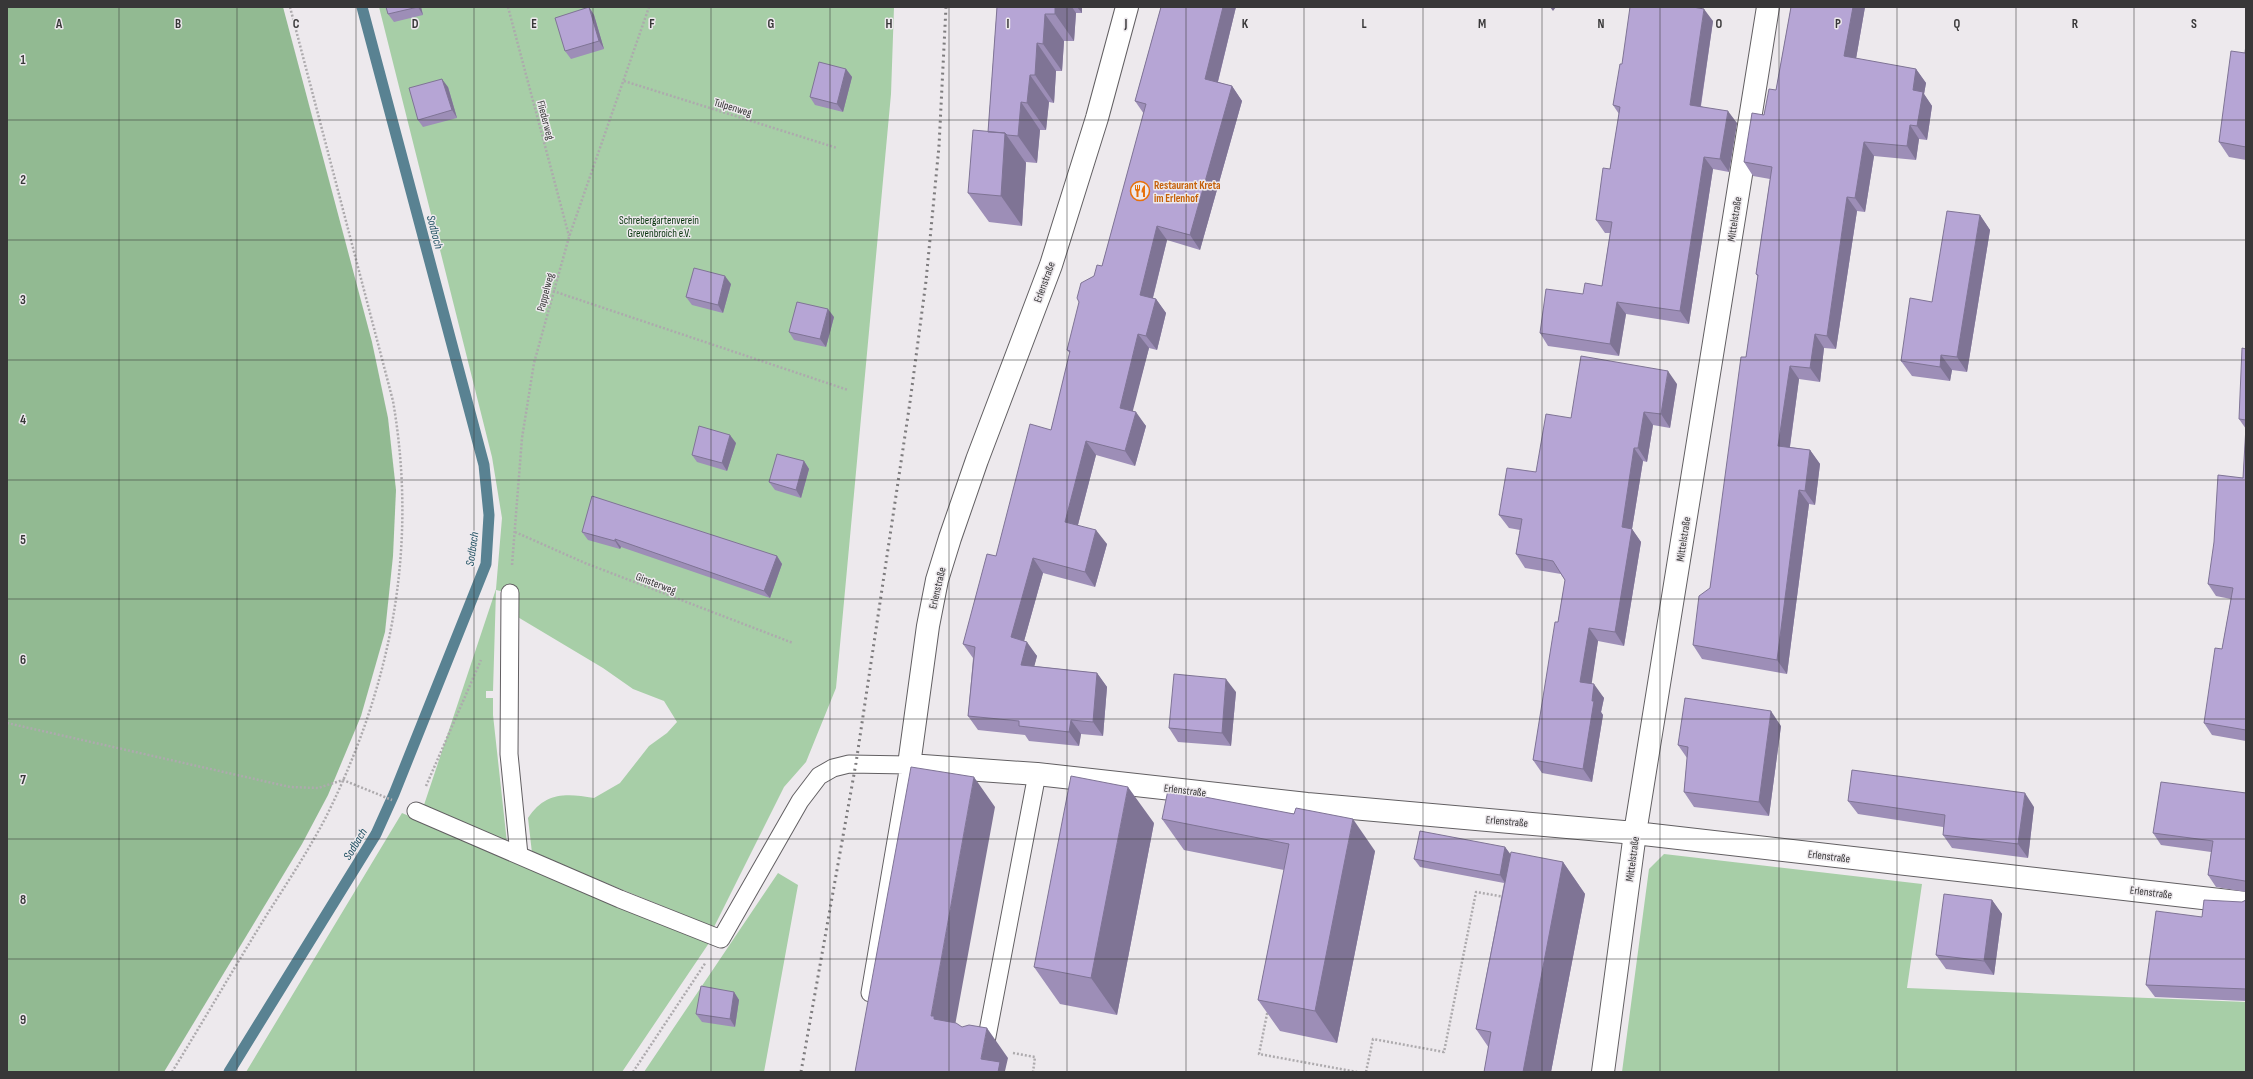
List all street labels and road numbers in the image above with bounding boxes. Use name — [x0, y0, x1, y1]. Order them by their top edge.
street label: Tulpenweg — [712, 96, 754, 120]
street label: Fliederweg — [534, 99, 557, 142]
street label: Mittelstraße — [1725, 196, 1744, 242]
street label: Erlenstraße — [1031, 260, 1058, 304]
street label: Pappelweg — [534, 271, 557, 313]
street label: Mittelstraße — [1674, 516, 1693, 562]
street label: Erlenstraße — [926, 566, 949, 610]
street label: Ginsterweg — [634, 570, 678, 597]
street label: Erlenstraße — [1163, 781, 1207, 800]
street label: Erlenstraße — [1485, 813, 1529, 830]
street label: Mittelstraße — [1623, 836, 1642, 882]
street label: Erlenstraße — [1807, 847, 1851, 866]
street label: Erlenstraße — [2129, 883, 2173, 902]

